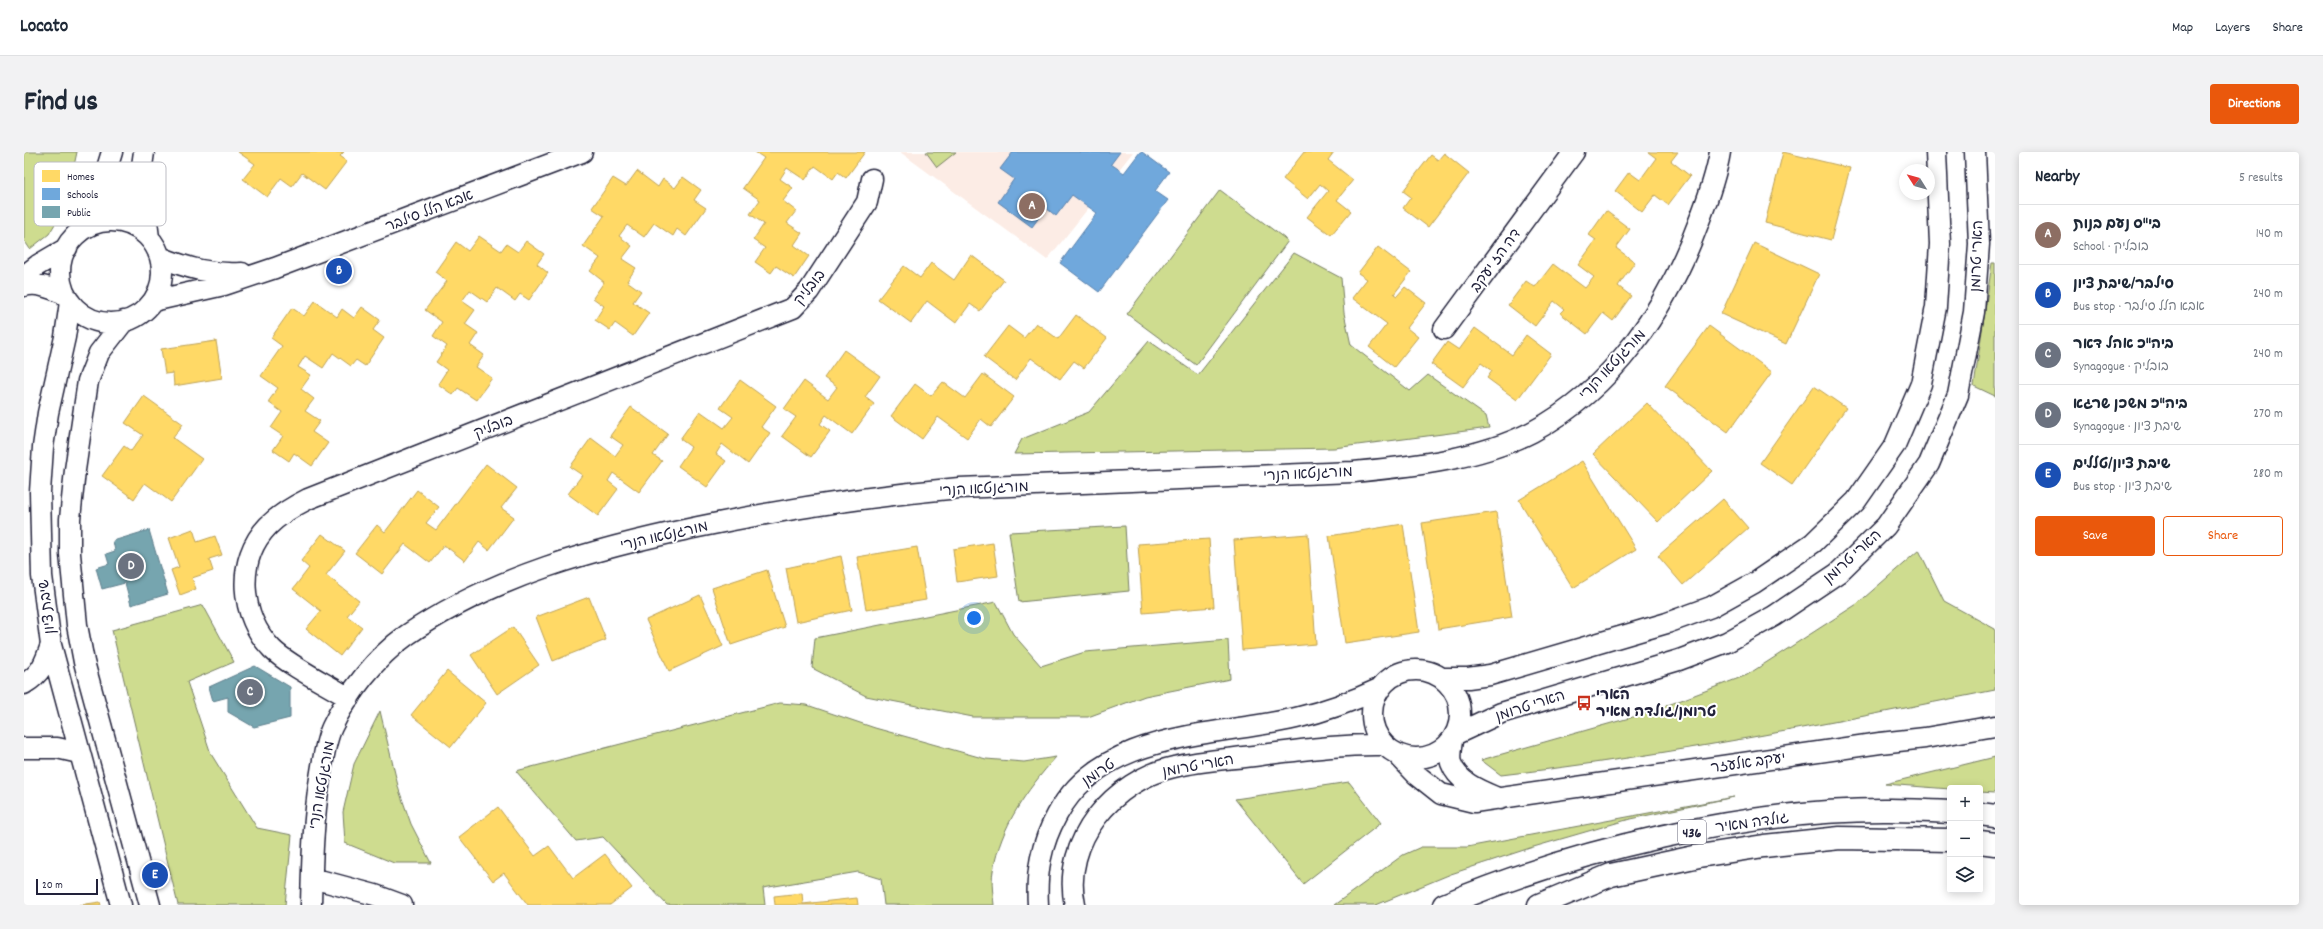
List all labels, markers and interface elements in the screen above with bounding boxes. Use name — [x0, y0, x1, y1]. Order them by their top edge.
text: Locato — [20, 14, 68, 41]
text: Map — [2172, 18, 2193, 38]
text: Layers — [2215, 18, 2250, 38]
text: Share — [2272, 18, 2303, 38]
text: Find us — [24, 84, 98, 124]
button: Directions — [2210, 84, 2299, 124]
legend — [34, 162, 166, 226]
north arrow — [1899, 164, 1935, 200]
text: Nearby — [2035, 166, 2079, 190]
text: 5 results — [2239, 169, 2283, 188]
text: Homes — [67, 170, 95, 186]
street label: אבא הלל סילבר — [382, 185, 477, 239]
text: Schools — [67, 188, 99, 204]
pin: A — [1019, 191, 1045, 221]
text: Public — [67, 206, 91, 222]
text: בי"ס נעם בנות — [2073, 214, 2161, 236]
street label: הארי טרומן — [1966, 220, 1990, 292]
street label: דה הז יעקב — [1466, 225, 1527, 298]
text: A — [2044, 225, 2052, 244]
text: 140 m — [2256, 225, 2283, 244]
text: School · בובליק — [2073, 238, 2149, 257]
pin: B — [326, 256, 352, 286]
street label: בובליק — [789, 265, 832, 311]
text: סילבר/שיבת ציון — [2073, 274, 2174, 296]
text: B — [2045, 285, 2051, 304]
text: 240 m — [2253, 285, 2283, 304]
text: Bus stop · אבא הלל סילבר — [2073, 298, 2205, 317]
street label: מורגנטאו הנרי — [1575, 325, 1652, 406]
text: ביה"כ אהל דאר — [2073, 334, 2174, 356]
text: C — [2045, 345, 2051, 364]
text: 240 m — [2253, 345, 2283, 364]
text: Synagogue · בובליק — [2073, 358, 2169, 377]
text: ביה"כ משכן שרגא — [2073, 394, 2188, 416]
text: D — [2045, 405, 2051, 424]
text: 270 m — [2253, 405, 2283, 424]
street label: בובליק — [471, 410, 517, 445]
text: Synagogue · שיבת ציון — [2073, 418, 2181, 437]
text: שיבת ציון/טללים — [2073, 454, 2170, 476]
street label: מורגנטאו הנרי — [1263, 462, 1353, 488]
text: E — [2045, 465, 2051, 484]
text: 280 m — [2253, 465, 2283, 484]
street label: מורגנטאו הנרי — [939, 477, 1029, 503]
text: Bus stop · שיבת ציון — [2073, 478, 2172, 497]
street label: מורגנטאו הנרי — [618, 516, 711, 558]
button: Save — [2035, 516, 2155, 556]
button: Share — [2163, 516, 2283, 556]
street label: הארי טרומן — [1819, 525, 1887, 590]
pin: D — [118, 551, 144, 581]
street label: שיבת ציון — [34, 578, 62, 635]
your location — [964, 608, 984, 628]
pin: C — [237, 677, 263, 707]
street label: הארי טרומן — [1493, 685, 1568, 729]
place label: הארי טרומן/גולדה מאיר — [1596, 685, 1716, 724]
bus stop icon: הארי טרומן/גולדה מאיר — [1575, 694, 1593, 712]
street label: מורגנטאו הנרי — [304, 739, 342, 831]
street label: יעקב אלעזר — [1709, 748, 1787, 780]
street label: הארי טרומן — [1161, 750, 1236, 784]
street label: טרומן — [1078, 754, 1120, 793]
map controls — [1947, 785, 1983, 893]
button: + — [1947, 785, 1983, 821]
street label: גולדה מאיר — [1714, 808, 1790, 840]
road number: 436 — [1678, 820, 1706, 844]
button: − — [1947, 821, 1983, 857]
button: layers — [1947, 857, 1983, 893]
pin: E — [142, 860, 168, 890]
scale bar — [36, 877, 98, 896]
text: 20 m — [42, 878, 63, 894]

